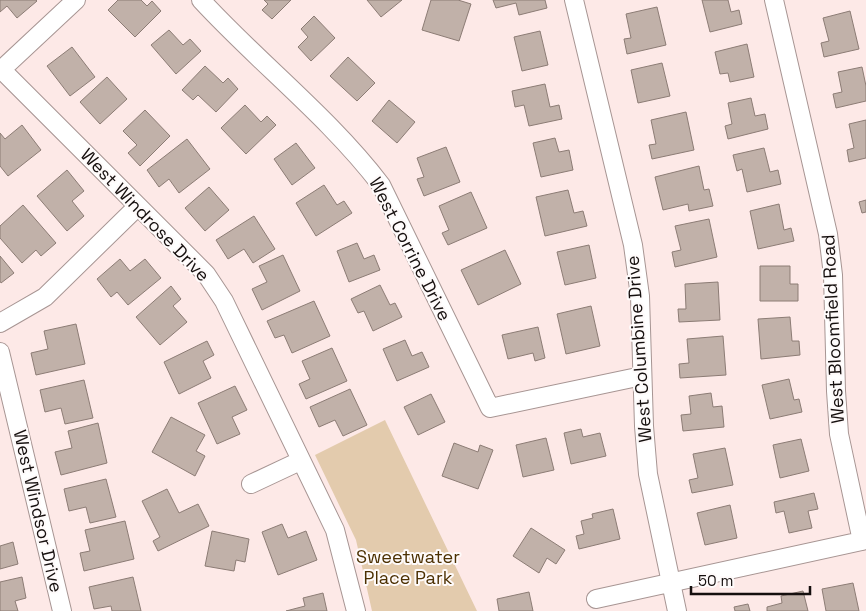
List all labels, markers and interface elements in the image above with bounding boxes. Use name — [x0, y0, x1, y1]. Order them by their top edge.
street label: West Windrose Drive — [76, 143, 215, 286]
street label: West Corrine Drive — [364, 173, 457, 325]
street label: West Bloomfield Road — [816, 234, 849, 424]
street label: West Columbine Drive — [620, 255, 657, 443]
street label: West Windsor Drive — [9, 427, 68, 594]
park label: Sweetwater Place Park — [356, 545, 460, 589]
scale bar — [691, 564, 810, 596]
text: 50 m — [698, 571, 733, 590]

